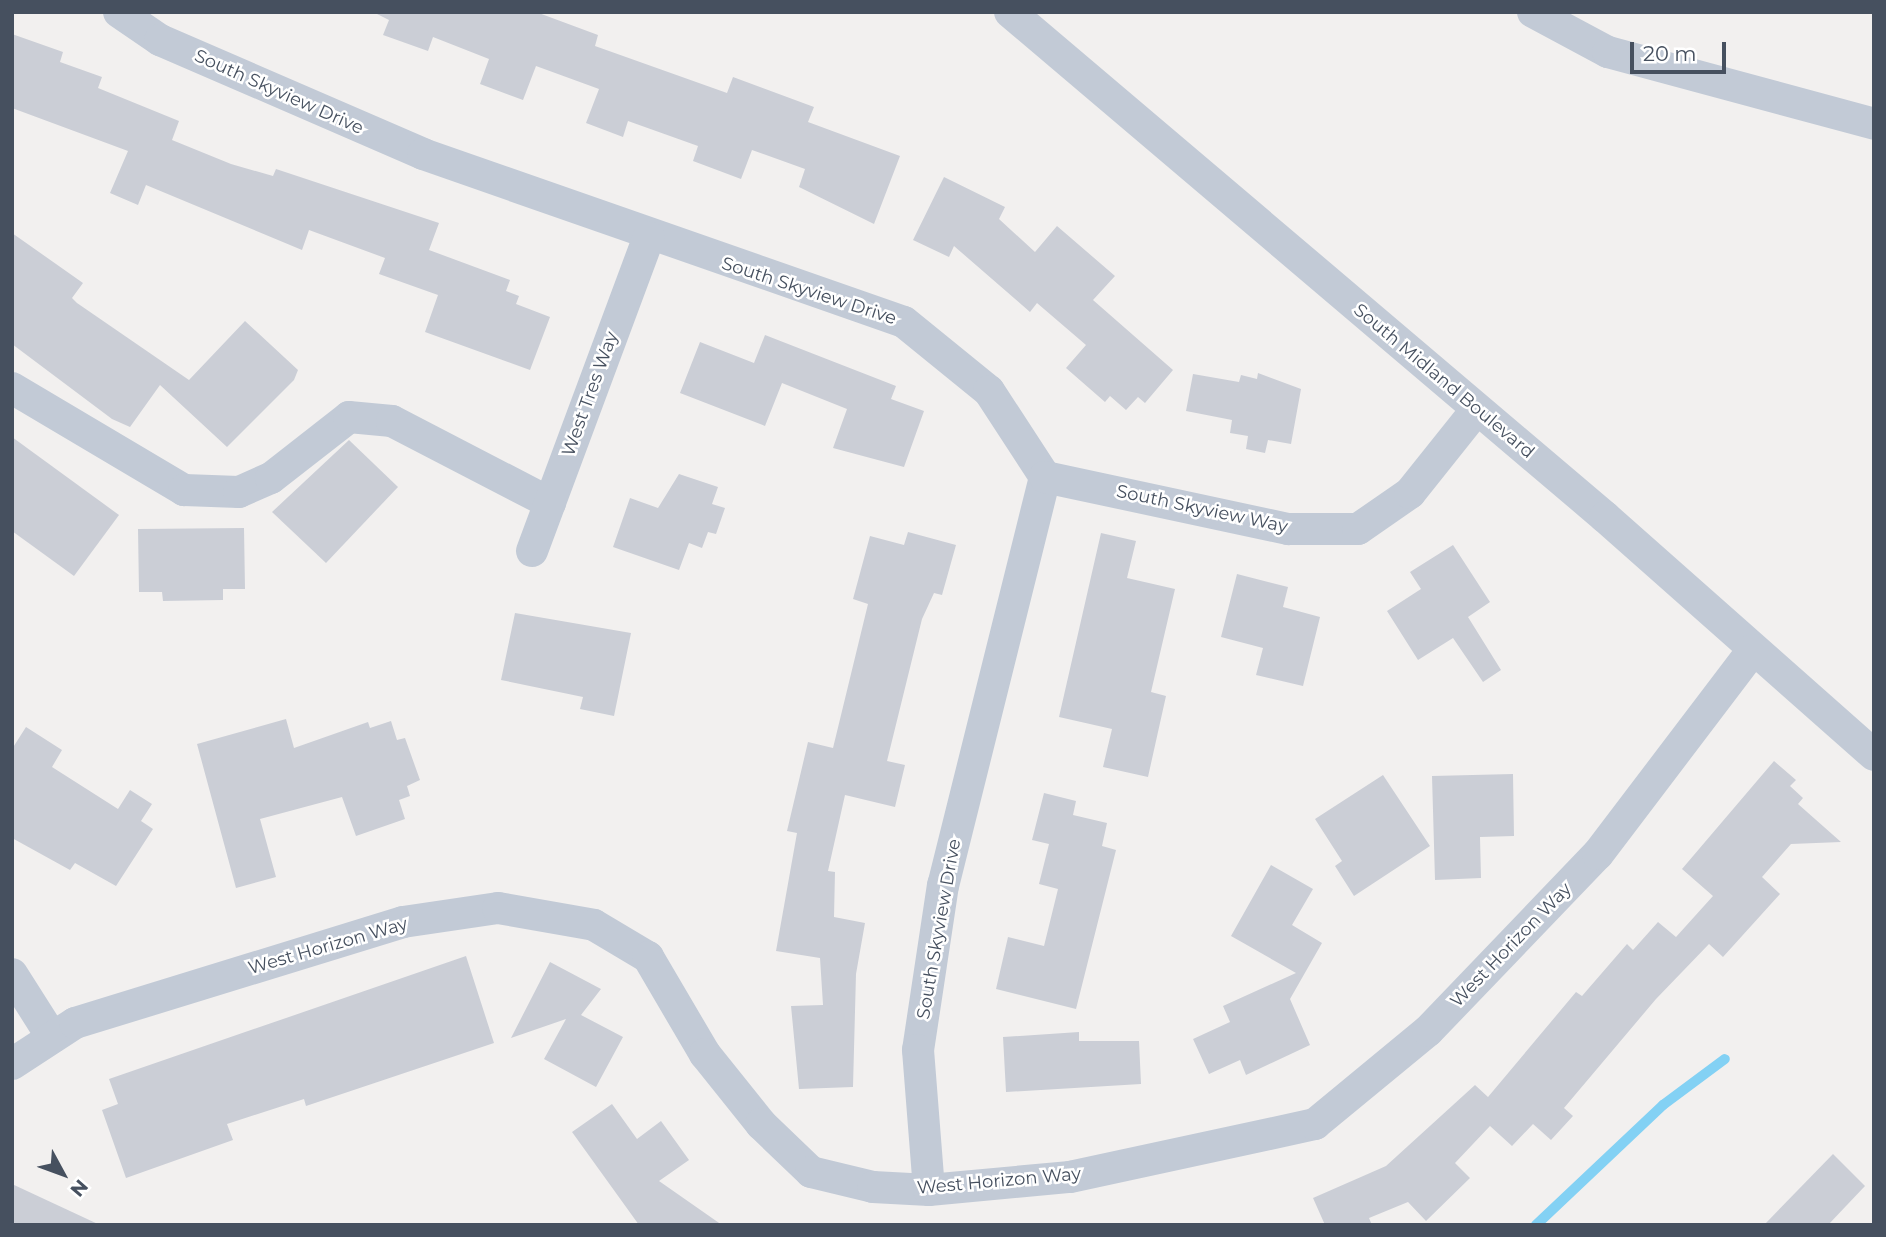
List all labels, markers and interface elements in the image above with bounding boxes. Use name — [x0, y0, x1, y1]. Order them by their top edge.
scale bar — [1634, 28, 1730, 72]
text: 20 m — [1643, 41, 1697, 66]
street label: South Skyview Drive — [191, 45, 367, 139]
street label: South Skyview Drive — [719, 253, 899, 329]
street label: South Midland Boulevard — [1349, 299, 1539, 463]
street label: West Tres Way — [557, 329, 623, 459]
street label: South Skyview Way — [1114, 480, 1290, 538]
street label: South Skyview Drive — [913, 837, 965, 1021]
street label: West Horizon Way — [1446, 878, 1576, 1012]
street label: West Horizon Way — [246, 913, 410, 979]
north arrow — [28, 1139, 98, 1209]
street label: West Horizon Way — [916, 1163, 1082, 1199]
text: N — [66, 1175, 93, 1201]

